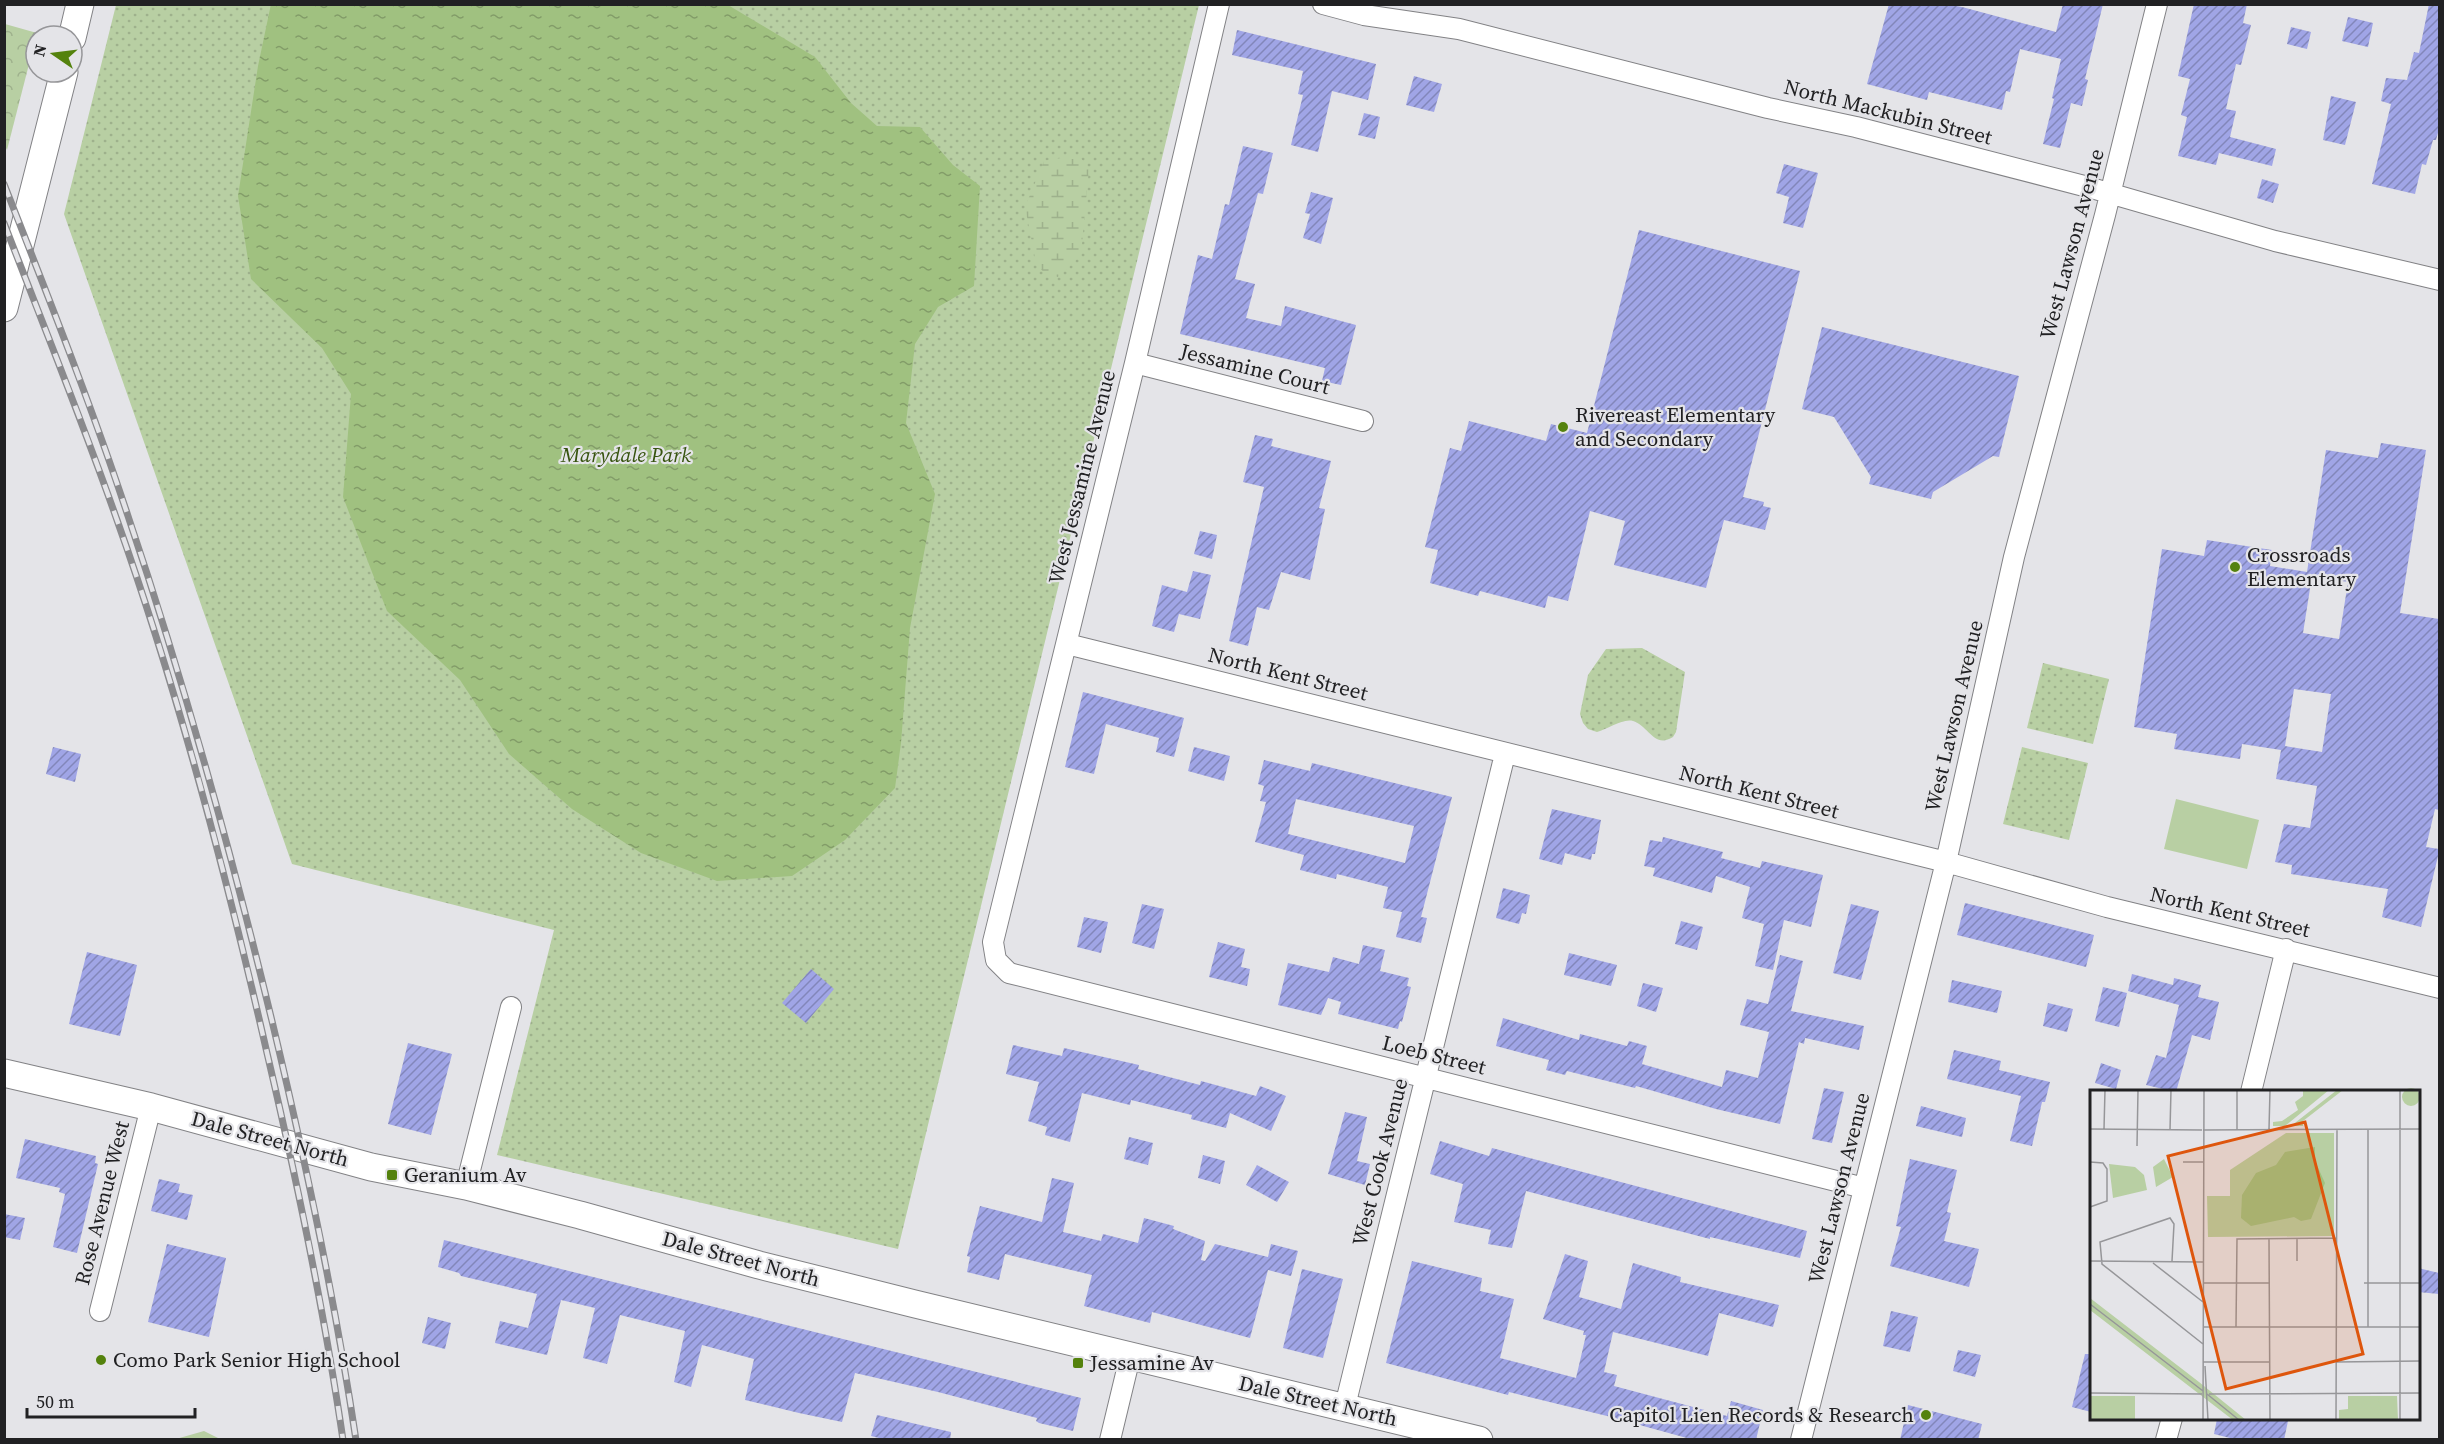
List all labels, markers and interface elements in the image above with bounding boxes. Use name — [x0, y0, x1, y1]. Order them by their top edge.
north arrow — [24, 24, 84, 84]
text: N — [27, 42, 52, 59]
street label: North Mackubin Street — [1781, 72, 1995, 151]
street label: West Lawson Avenue — [2032, 145, 2111, 342]
street label: Jessamine Court — [1176, 336, 1333, 401]
street label: West Jessamine Avenue — [1041, 367, 1122, 587]
place label: Rivereast Elementary and Secondary — [1575, 400, 1776, 453]
marker: Rivereast Elementary and Secondary — [1556, 420, 1570, 434]
park label: Marydale Park — [560, 440, 691, 469]
place label: Crossroads Elementary — [2247, 540, 2356, 593]
marker: Crossroads Elementary — [2228, 560, 2242, 574]
street label: West Lawson Avenue — [1917, 617, 1990, 815]
street label: North Kent Street — [1205, 640, 1371, 707]
street label: North Kent Street — [1676, 758, 1842, 825]
street label: North Kent Street — [2147, 879, 2313, 944]
street label: Loeb Street — [1379, 1028, 1489, 1081]
street label: West Cook Avenue — [1345, 1075, 1414, 1249]
street label: West Lawson Avenue — [1801, 1089, 1876, 1287]
inset map — [2090, 1090, 2420, 1420]
street label: Dale Street North — [188, 1104, 352, 1173]
street label: Rose Avenue West — [67, 1118, 136, 1288]
place label: Geranium Av — [404, 1160, 527, 1189]
marker: Geranium Av — [385, 1168, 399, 1182]
street label: Dale Street North — [659, 1224, 823, 1293]
place label: Como Park Senior High School — [113, 1345, 400, 1374]
place label: Jessamine Av — [1089, 1348, 1214, 1377]
marker: Como Park Senior High School — [94, 1353, 108, 1367]
marker: Jessamine Av — [1071, 1356, 1085, 1370]
street label: Dale Street North — [1236, 1368, 1400, 1433]
scale bar — [27, 1381, 195, 1419]
text: 50 m — [36, 1389, 74, 1414]
place label: Capitol Lien Records & Research — [1609, 1400, 1914, 1429]
marker: Capitol Lien Records & Research — [1919, 1408, 1933, 1422]

